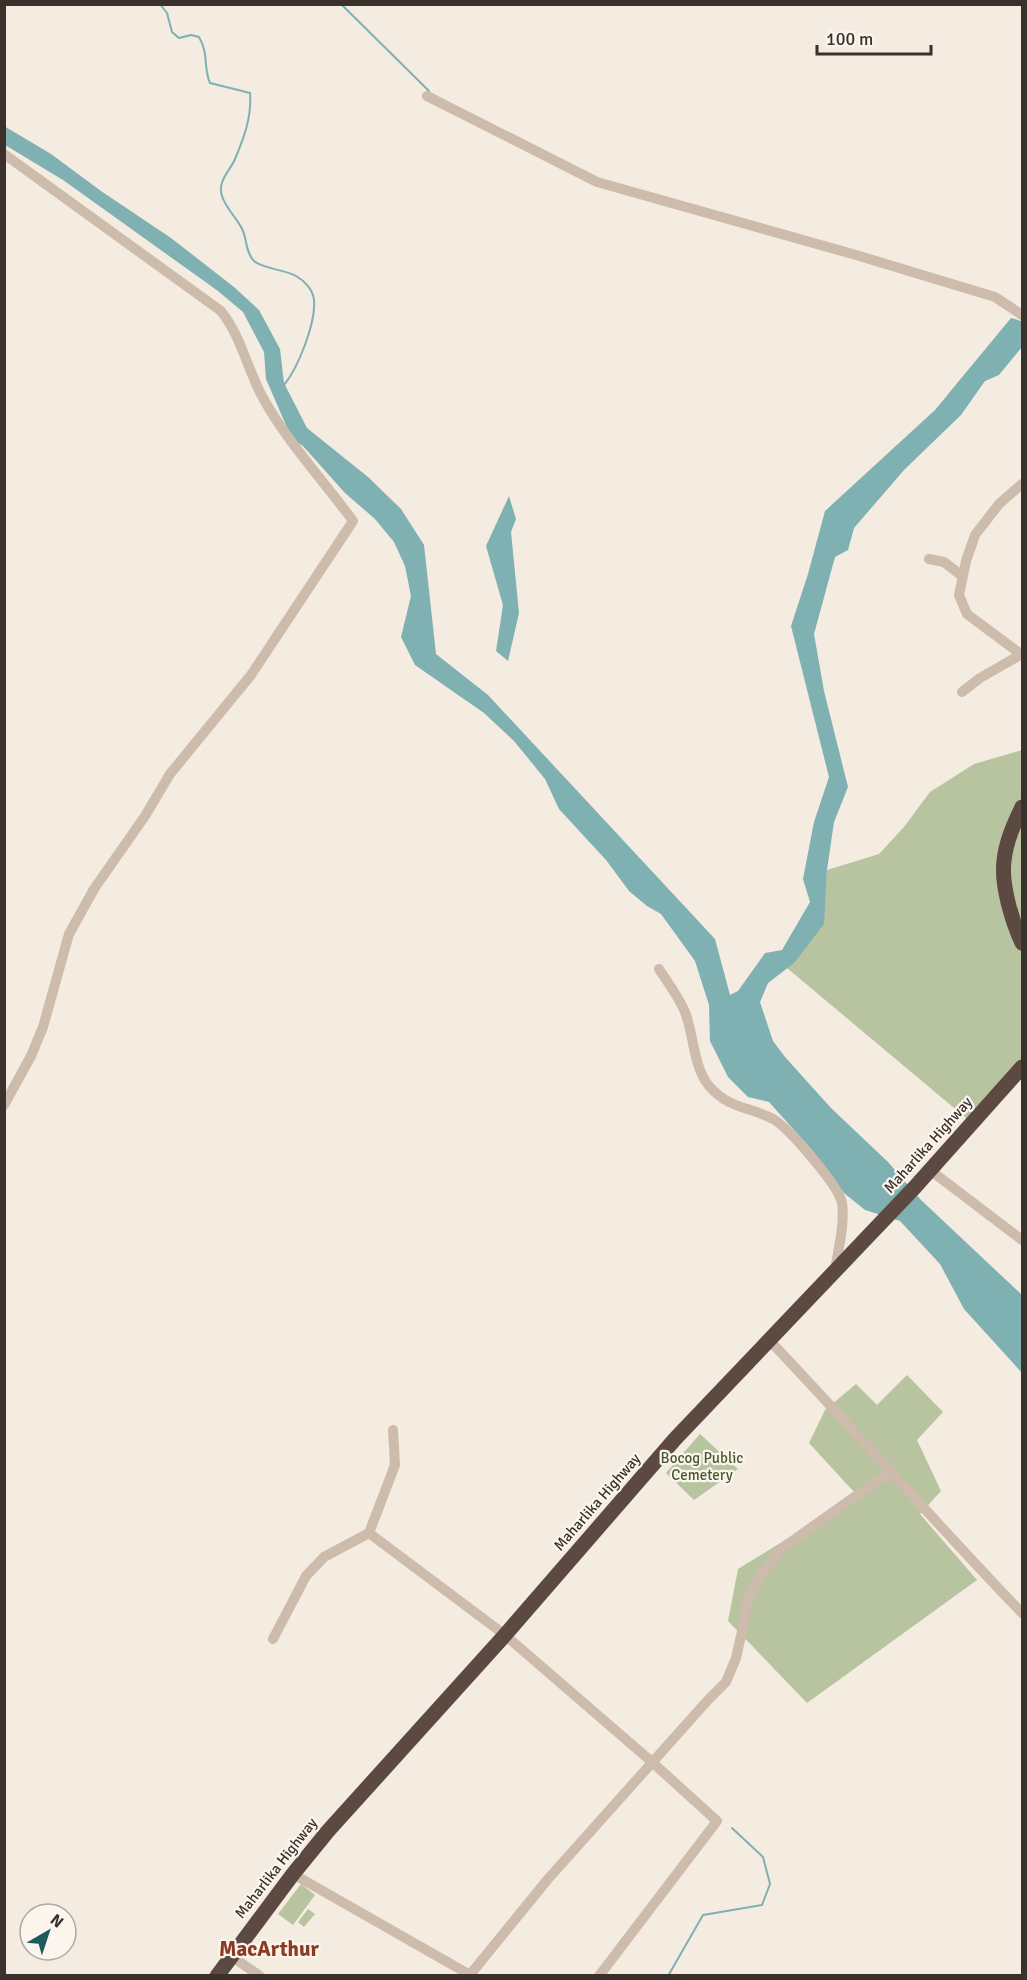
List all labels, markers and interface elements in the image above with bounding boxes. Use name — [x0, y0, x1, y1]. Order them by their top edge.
scale bar — [817, 18, 931, 56]
text: 100 m — [826, 28, 873, 50]
street label: Maharlika Highway — [880, 1093, 976, 1197]
park label: Bocog Public Cemetery — [661, 1449, 743, 1484]
street label: Maharlika Highway — [550, 1450, 644, 1554]
street label: Maharlika Highway — [231, 1814, 321, 1922]
north arrow — [18, 1902, 78, 1962]
text: N — [46, 1910, 67, 1932]
district label: MacArthur — [219, 1936, 320, 1962]

